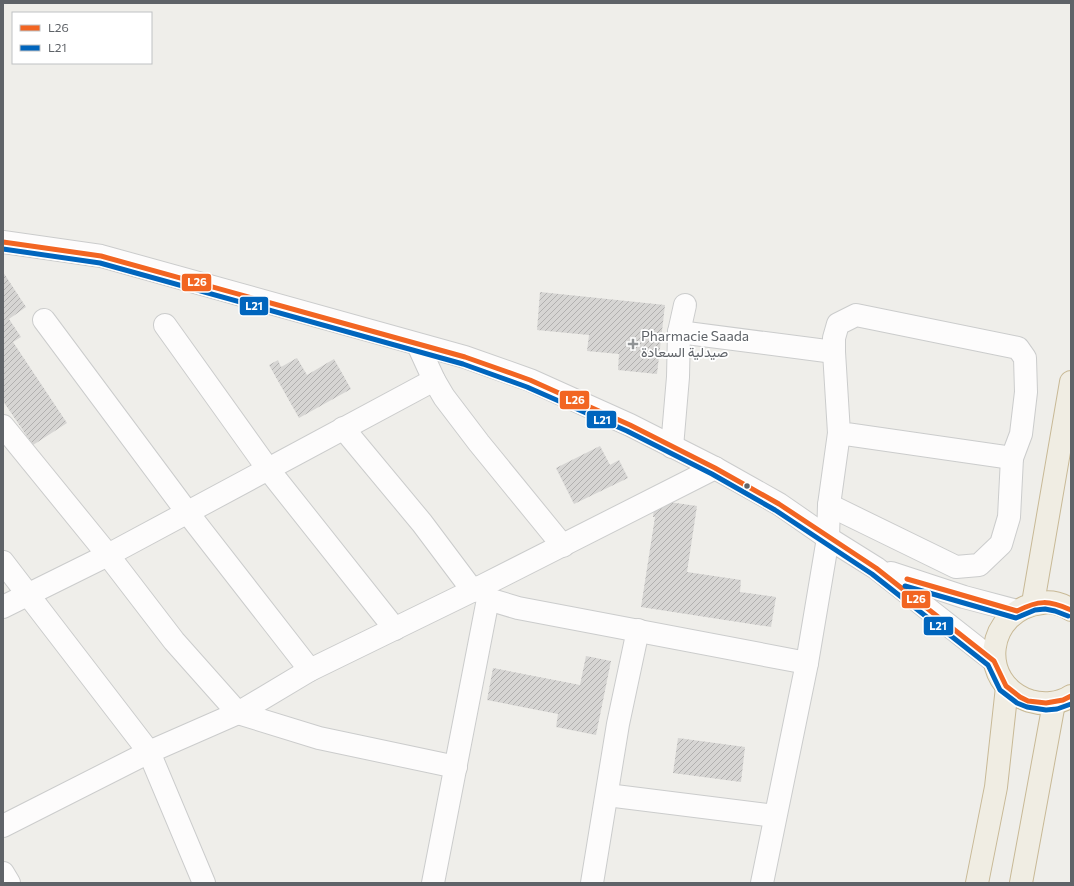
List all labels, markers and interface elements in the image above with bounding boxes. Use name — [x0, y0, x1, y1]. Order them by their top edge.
legend — [12, 12, 152, 64]
text: L26 — [48, 20, 69, 34]
text: L21 — [48, 40, 67, 54]
line badge: L26 — [181, 273, 212, 292]
text: L26 — [187, 275, 207, 288]
line badge: L21 — [239, 296, 269, 316]
text: L21 — [245, 299, 263, 312]
place label: Pharmacie Saada صيدلية السعادة — [641, 327, 749, 360]
marker: Pharmacie Saada صيدلية السعادة — [628, 339, 638, 349]
line badge: L26 — [559, 390, 590, 410]
text: L26 — [565, 393, 585, 406]
line badge: L21 — [586, 410, 617, 429]
text: L21 — [593, 413, 611, 426]
unlabelled marker — [742, 481, 752, 491]
line badge: L26 — [901, 590, 931, 609]
text: L26 — [906, 592, 926, 605]
line badge: L21 — [923, 616, 954, 636]
text: L21 — [929, 619, 947, 632]

